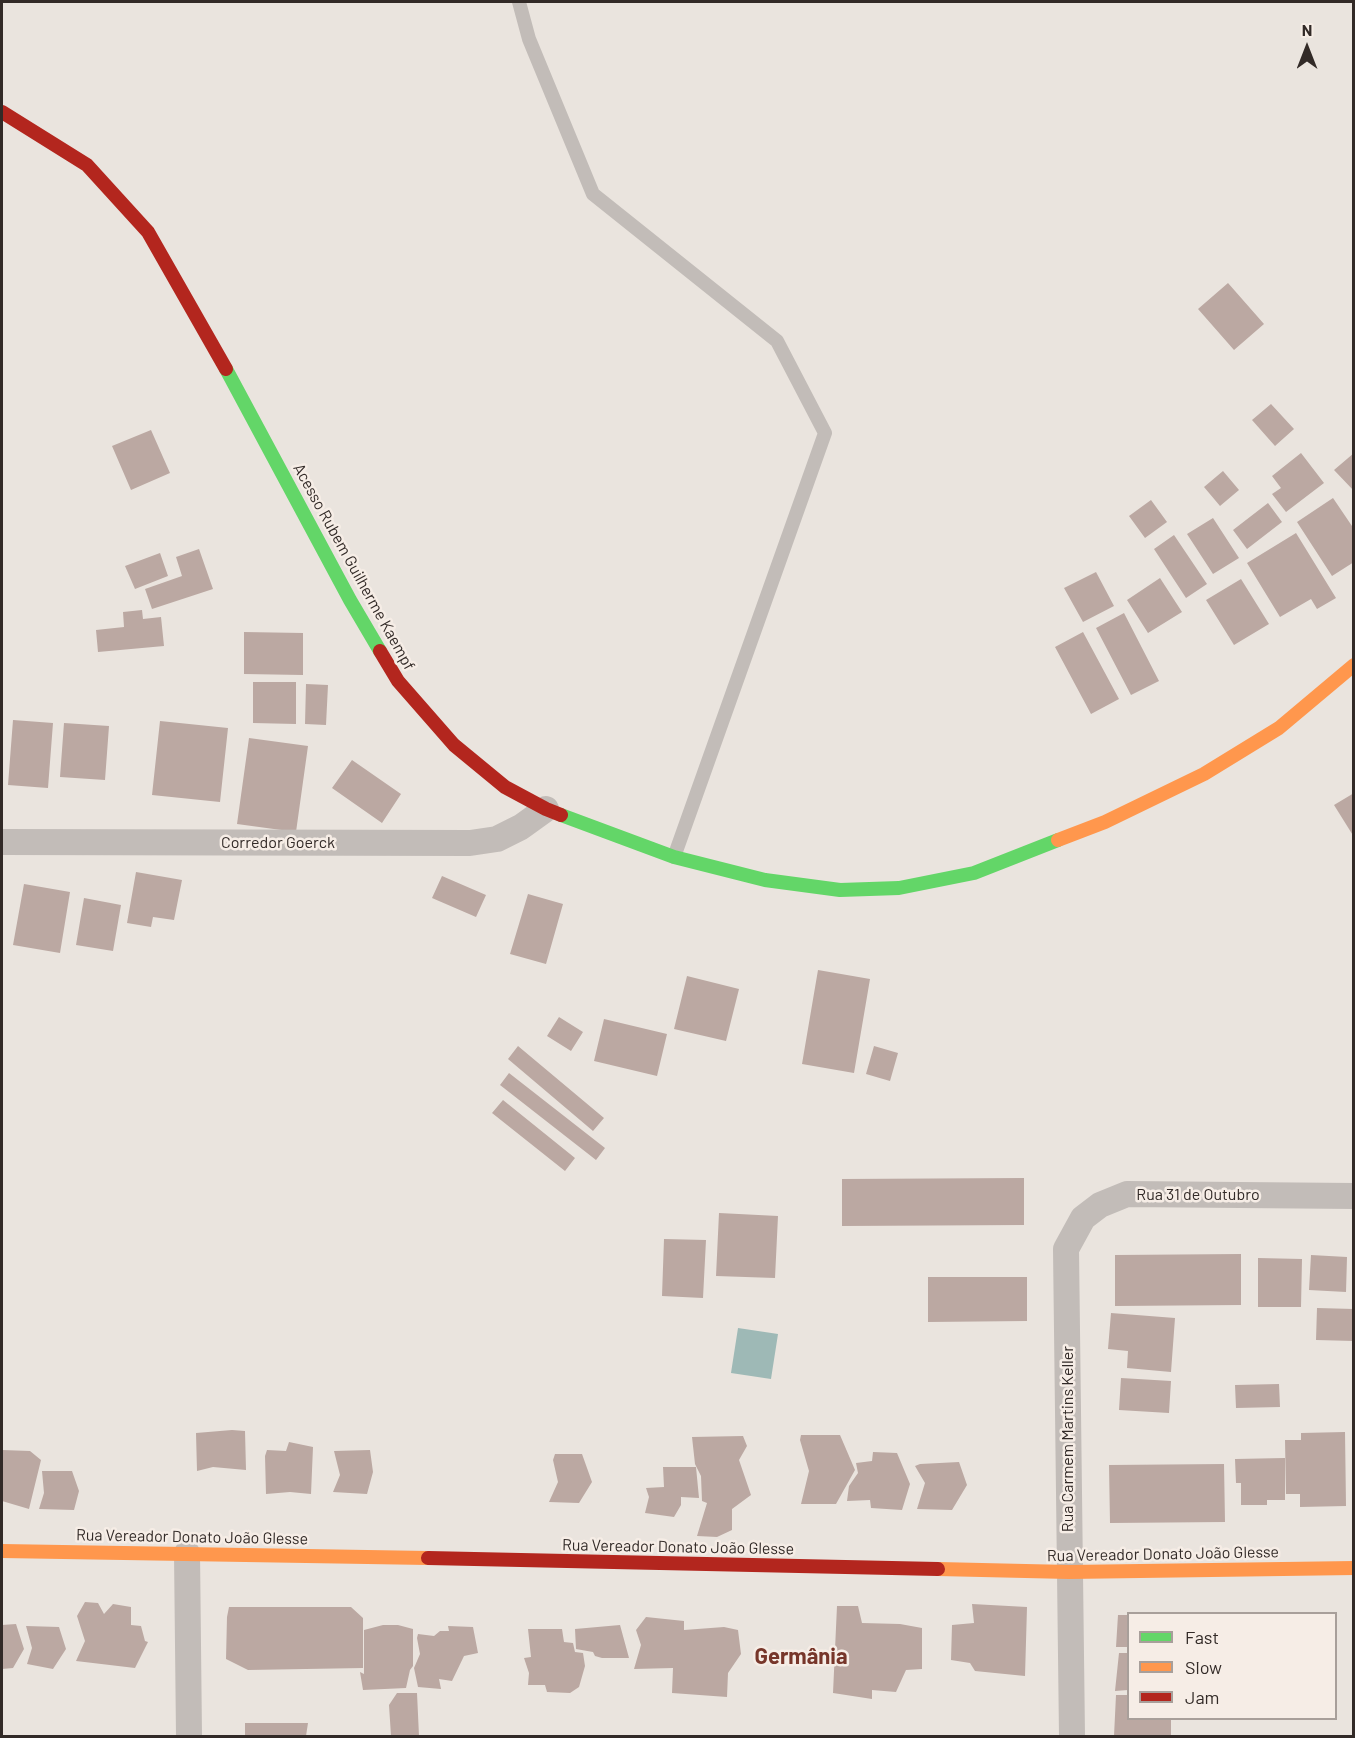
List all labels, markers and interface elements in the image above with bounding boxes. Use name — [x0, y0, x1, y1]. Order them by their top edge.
north arrow — [1277, 18, 1337, 78]
text: N — [1302, 20, 1312, 39]
street label: Acesso Rubem Guilherme Kaempf — [289, 460, 419, 674]
street label: Corredor Goerck — [221, 833, 335, 853]
street label: Rua 31 de Outubro — [1136, 1185, 1260, 1205]
street label: Rua Carmem Martins Keller — [1058, 1346, 1078, 1532]
street label: Rua Vereador Donato João Glesse — [76, 1525, 308, 1549]
street label: Rua Vereador Donato João Glesse — [562, 1535, 794, 1559]
street label: Rua Vereador Donato João Glesse — [1047, 1542, 1279, 1566]
legend — [1127, 1612, 1337, 1720]
text: Fast — [1185, 1626, 1219, 1648]
district label: Germânia — [754, 1644, 848, 1670]
text: Slow — [1185, 1656, 1222, 1678]
text: Jam — [1185, 1686, 1219, 1708]

